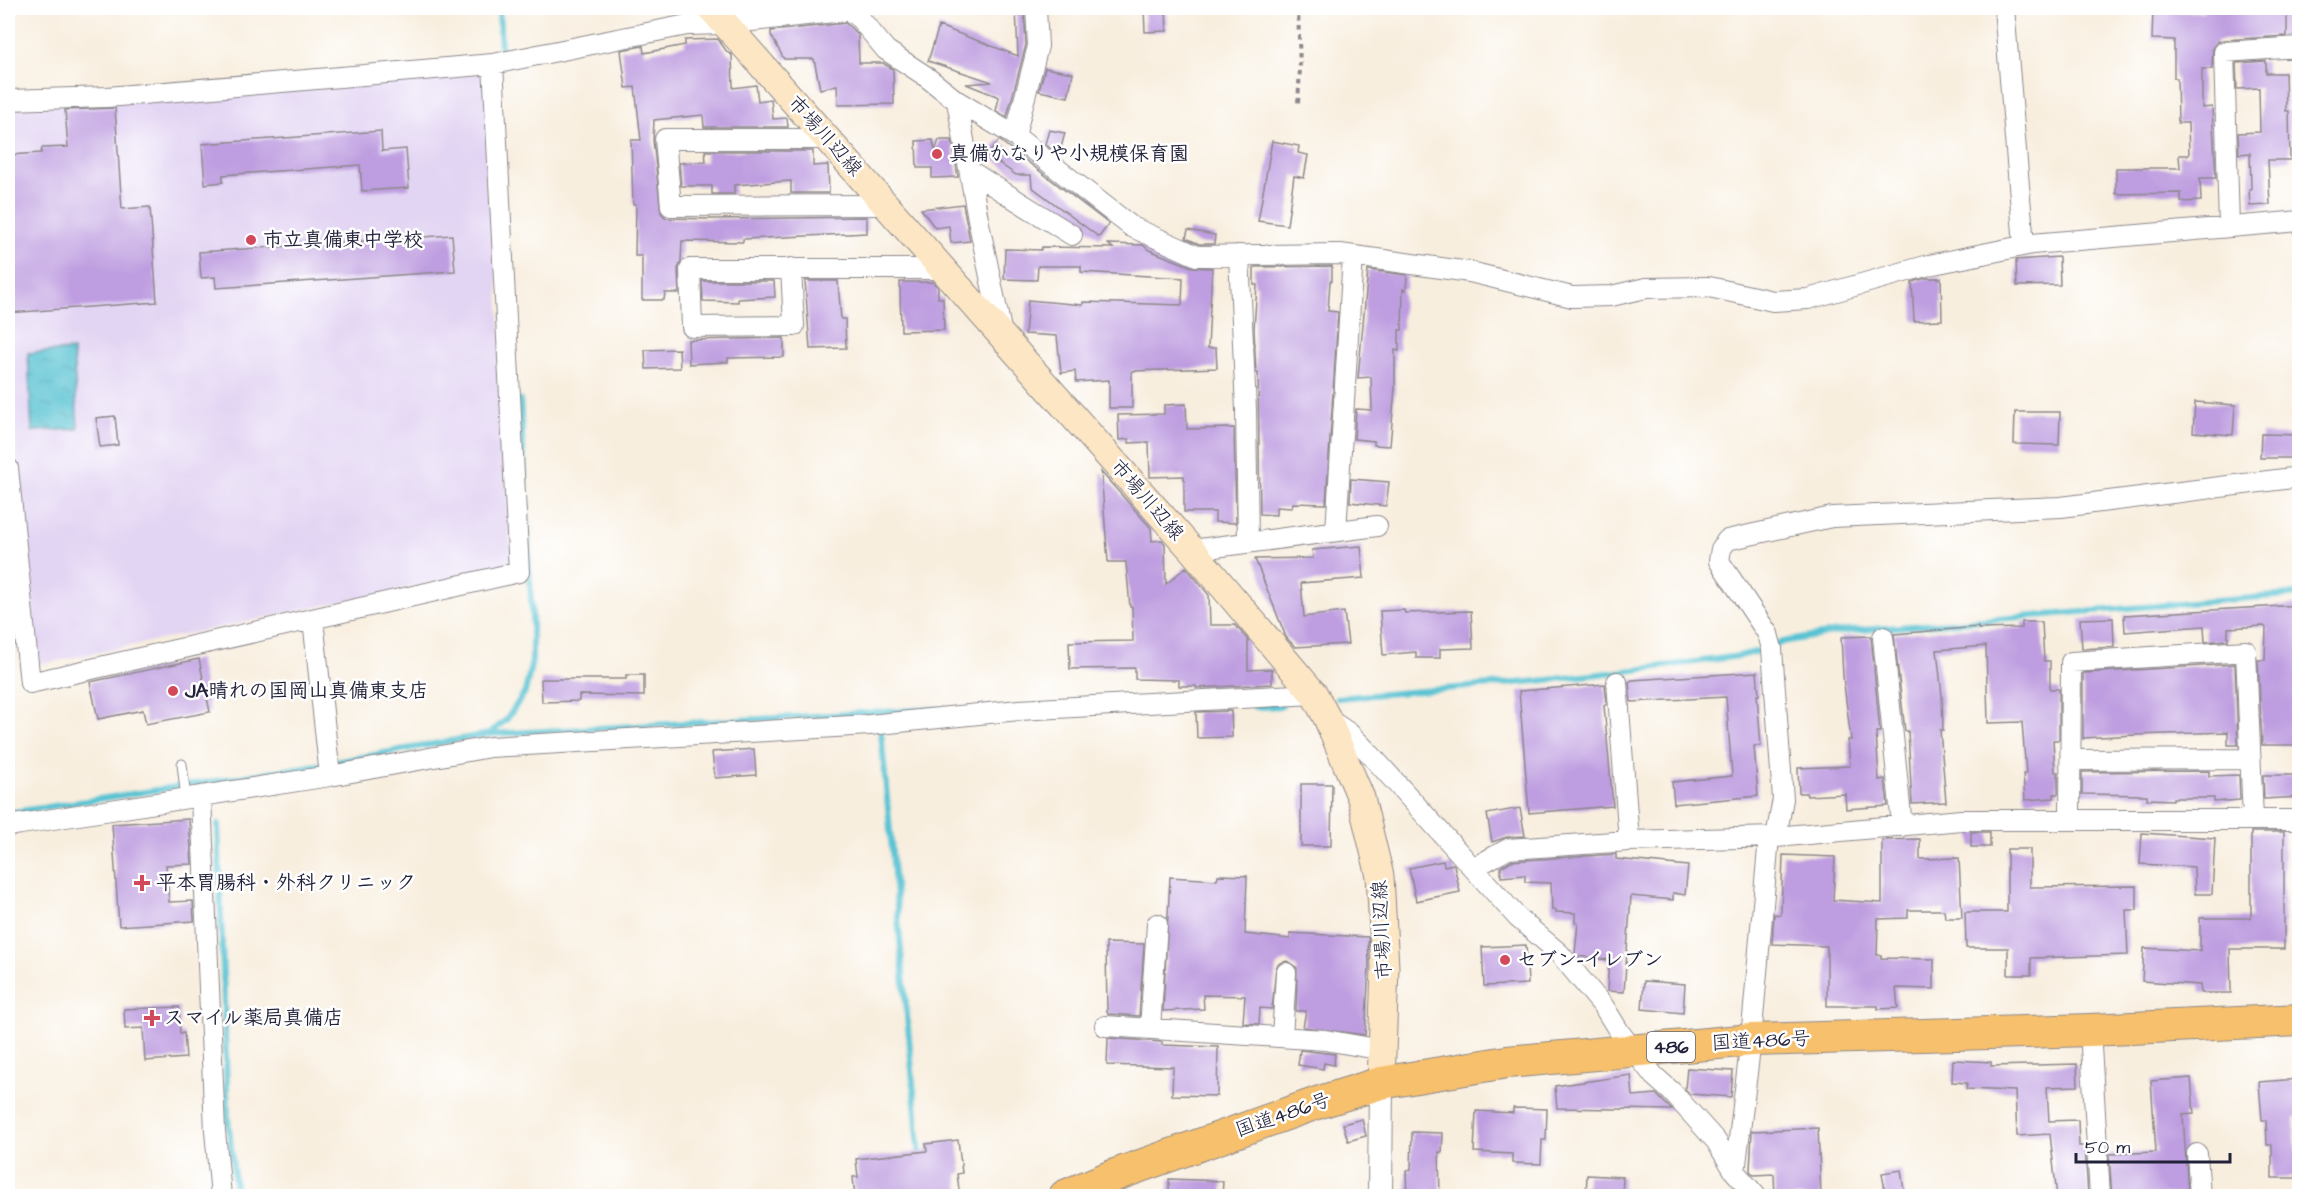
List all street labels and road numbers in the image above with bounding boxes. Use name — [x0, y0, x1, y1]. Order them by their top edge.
street label: 市場川辺線 — [781, 89, 869, 183]
street label: 市場川辺線 — [1104, 453, 1190, 547]
street label: 市場川辺線 — [1365, 879, 1399, 981]
street label: 国道486号 — [1711, 1024, 1811, 1058]
road number: 486 — [1647, 1032, 1695, 1062]
street label: 国道486号 — [1232, 1086, 1334, 1144]

